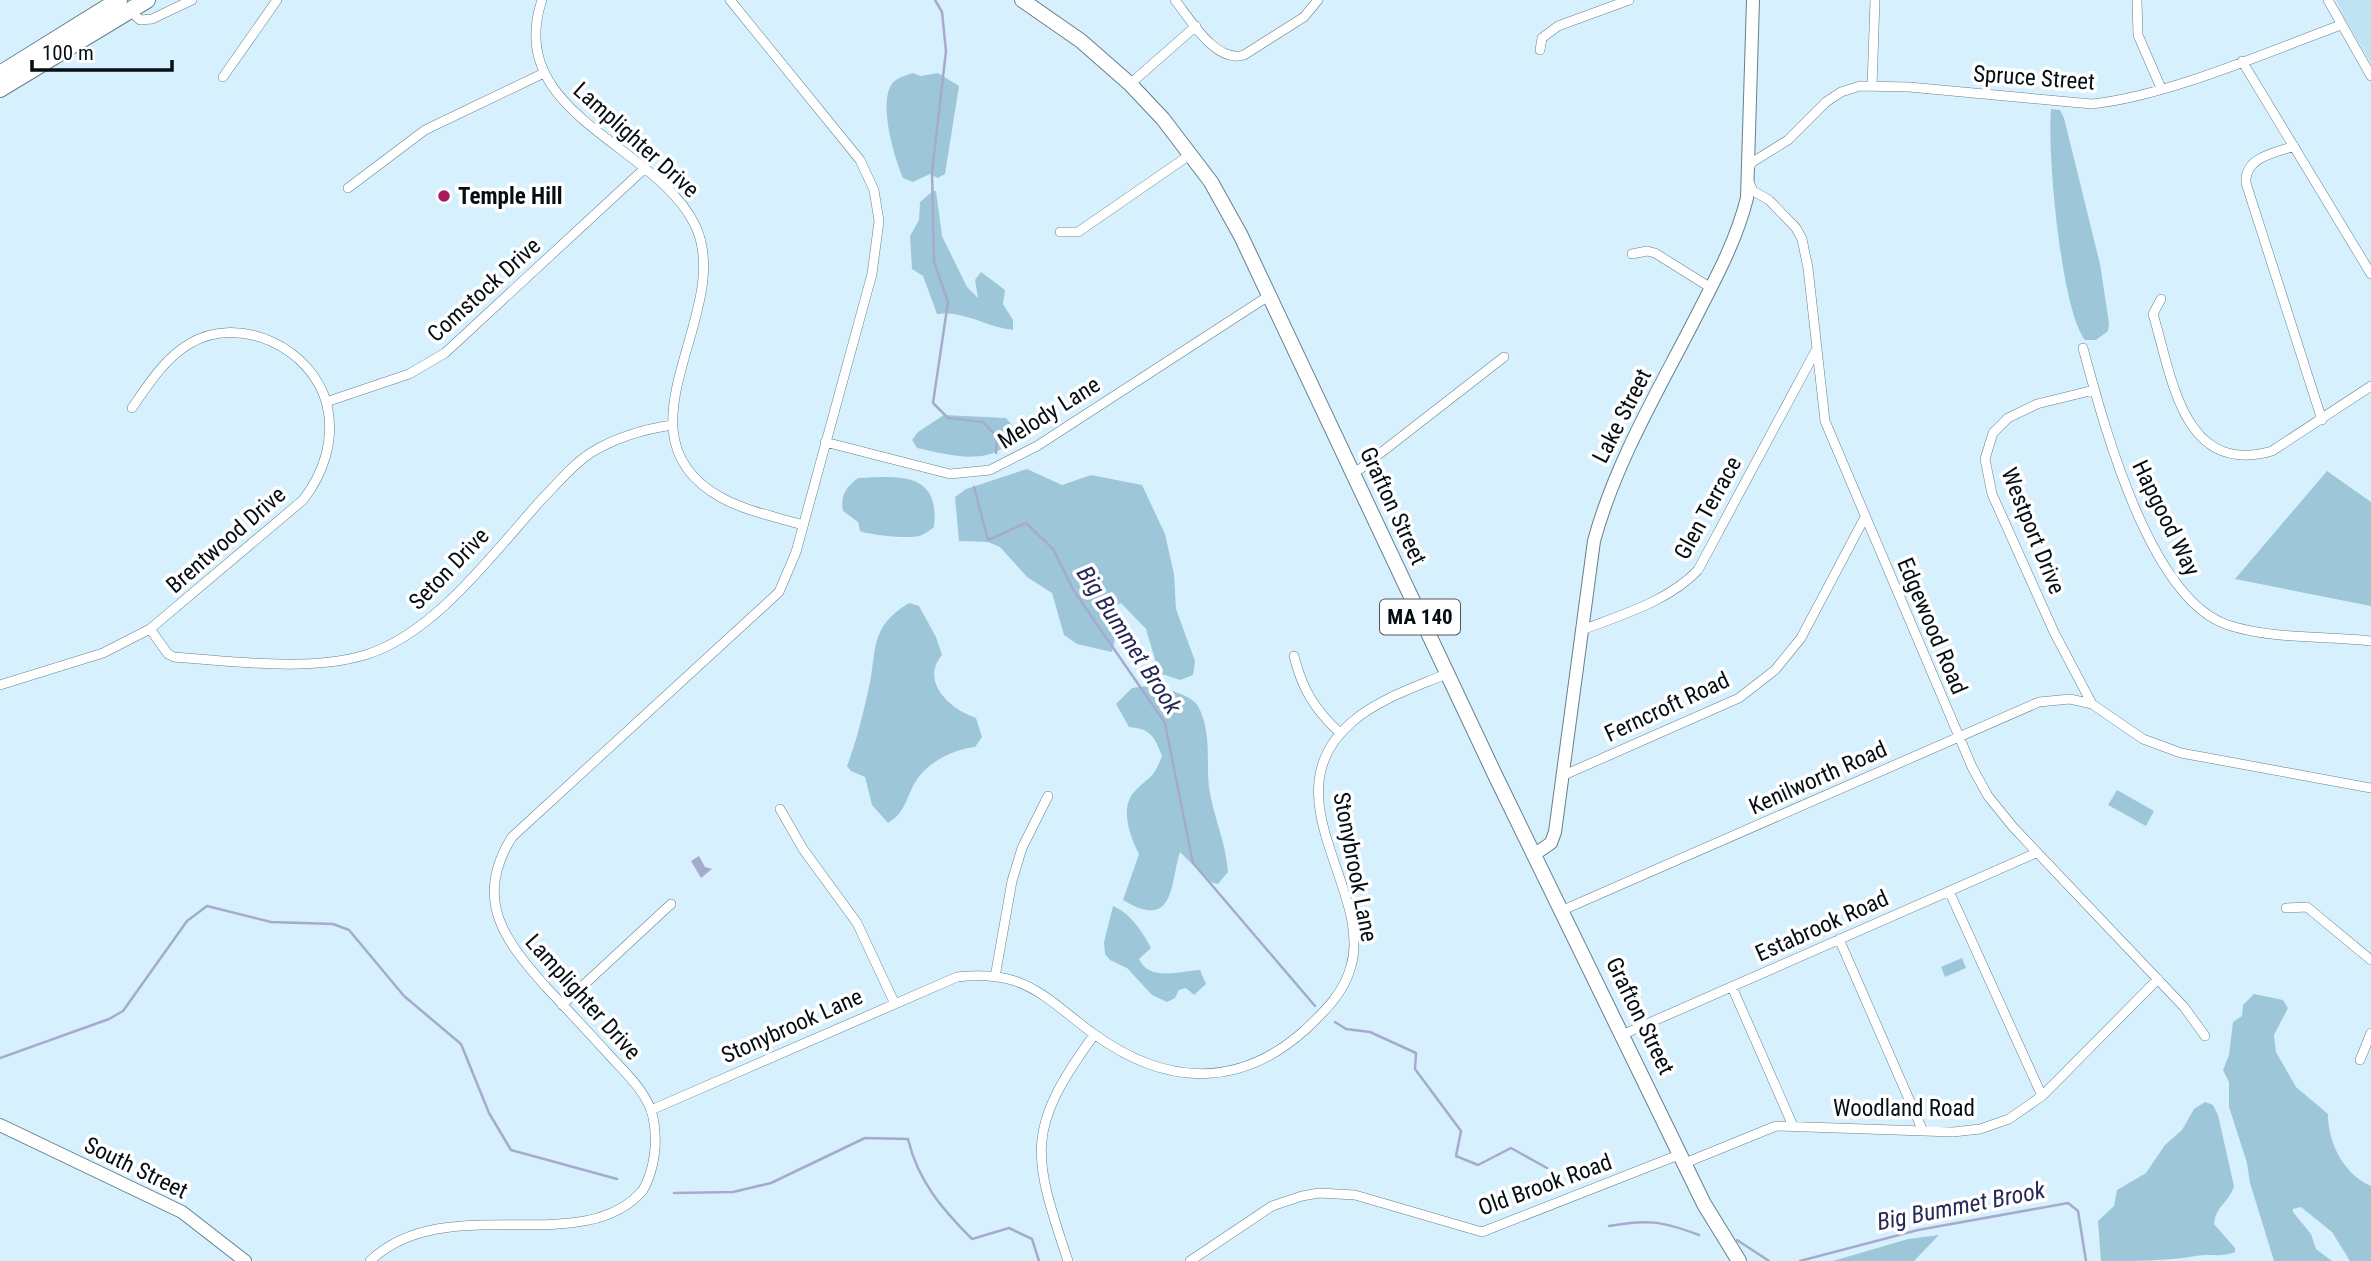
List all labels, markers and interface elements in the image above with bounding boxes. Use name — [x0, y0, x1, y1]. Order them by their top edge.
scale bar — [32, 28, 172, 72]
text: 100 m — [42, 41, 94, 65]
street label: Spruce Street — [1972, 60, 2096, 96]
street label: Lamplighter Drive — [568, 77, 704, 203]
place label: Temple Hill — [458, 183, 563, 210]
marker: Temple Hill — [436, 188, 452, 204]
street label: Comstock Drive — [422, 232, 546, 348]
street label: Lake Street — [1587, 364, 1657, 468]
street label: Melody Lane — [993, 371, 1105, 455]
street label: Grafton Street — [1354, 443, 1432, 569]
street label: Glen Terrace — [1669, 452, 1747, 564]
street label: Hapgood Way — [2126, 456, 2206, 581]
street label: Westport Drive — [1995, 464, 2071, 598]
street label: Brentwood Drive — [161, 481, 291, 599]
street label: Seton Drive — [403, 523, 495, 615]
street label: Edgewood Road — [1891, 554, 1973, 698]
water label: Big Bummet Brook — [1071, 561, 1187, 720]
road number: MA 140 — [1380, 600, 1460, 634]
street label: Ferncroft Road — [1600, 666, 1734, 748]
street label: Kenilworth Road — [1745, 736, 1891, 820]
street label: Stonybrook Lane — [1327, 790, 1383, 944]
street label: Estabrook Road — [1751, 885, 1893, 967]
street label: Lamplighter Drive — [520, 929, 646, 1065]
street label: Grafton Street — [1600, 953, 1680, 1079]
street label: Stonybrook Lane — [717, 983, 867, 1069]
street label: Woodland Road — [1833, 1095, 1975, 1122]
street label: South Street — [80, 1131, 192, 1205]
street label: Old Brook Road — [1475, 1148, 1615, 1222]
water label: Big Bummet Brook — [1875, 1176, 2048, 1236]

